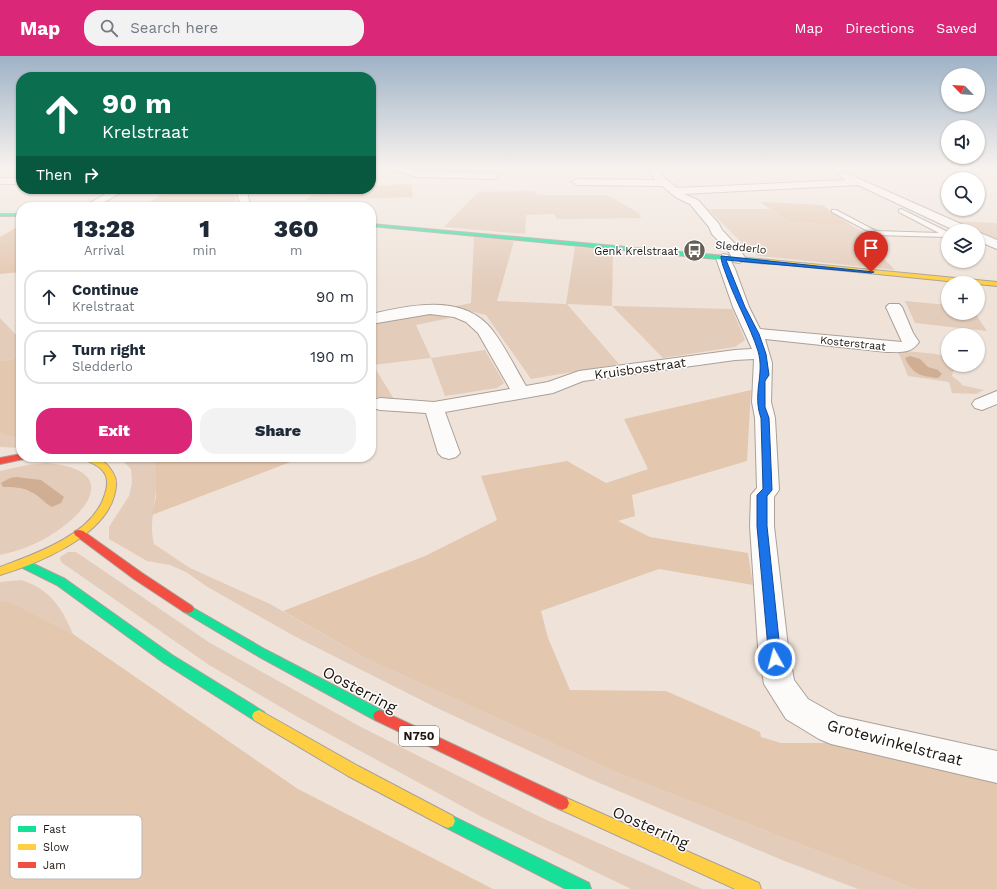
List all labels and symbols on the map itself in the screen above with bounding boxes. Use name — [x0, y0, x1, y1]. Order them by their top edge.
north arrow — [941, 68, 985, 112]
pin — [854, 231, 888, 272]
bus stop icon: Genk Krelstraat — [681, 238, 707, 264]
street label: Sledderlo — [715, 238, 767, 257]
place label: Genk Krelstraat — [594, 245, 678, 258]
street label: Kosterstraat — [819, 334, 887, 353]
street label: Kruisbosstraat — [593, 355, 687, 382]
position arrow — [754, 638, 796, 680]
street label: Oosterring — [319, 662, 401, 717]
street label: Grotewinkelstraat — [825, 715, 965, 770]
road number: N750 — [399, 726, 439, 746]
street label: Oosterring — [610, 802, 692, 853]
legend — [10, 815, 142, 879]
text: Fast — [43, 823, 66, 836]
text: Slow — [43, 841, 69, 854]
text: Jam — [43, 859, 66, 872]

